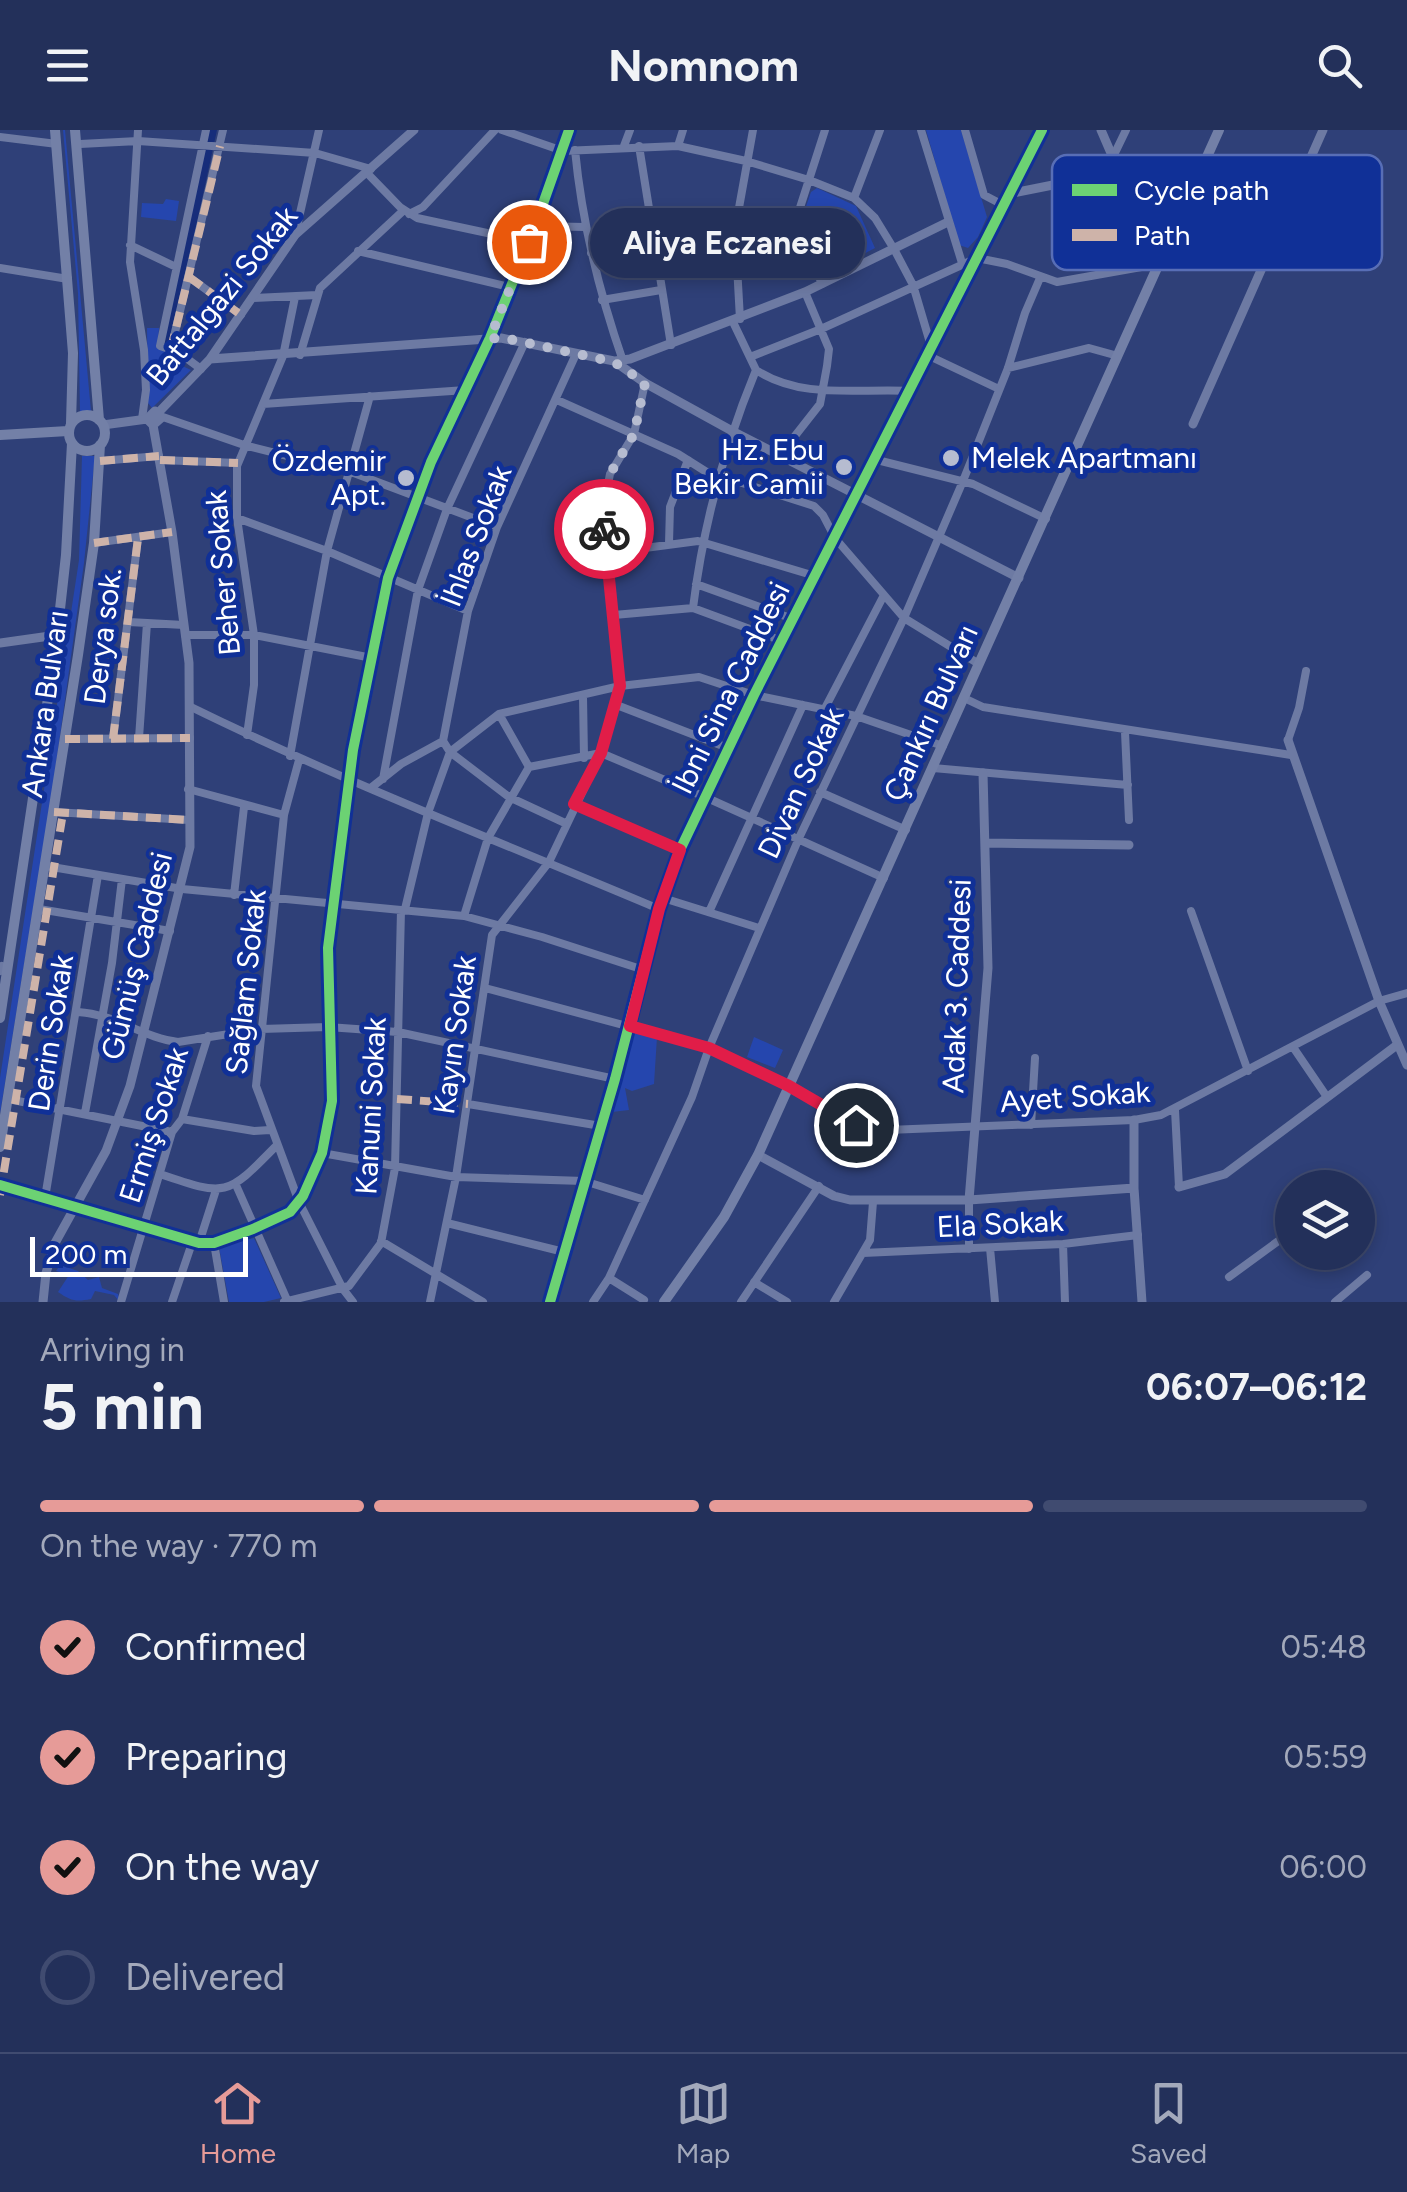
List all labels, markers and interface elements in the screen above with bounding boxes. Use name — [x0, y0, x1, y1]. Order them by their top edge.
icon: menu — [40, 38, 95, 93]
text: Nomnom — [608, 38, 799, 92]
icon: search — [1312, 38, 1367, 93]
legend — [1052, 155, 1382, 270]
text: Cycle path — [1134, 173, 1269, 207]
street label: Battalgazi Sokak — [138, 198, 306, 393]
pin — [487, 200, 572, 285]
callout: Aliya Eczanesi — [589, 207, 864, 277]
icon: bag — [502, 215, 557, 270]
text: Path — [1134, 218, 1190, 252]
text: Aliya Eczanesi — [623, 224, 832, 262]
place label: Hz. Ebu Bekir Camii — [674, 431, 824, 502]
place label: Melek Apartmanı — [971, 439, 1197, 476]
place label: Özdemir Apt. — [271, 442, 386, 513]
marker: Melek Apartmanı — [940, 447, 962, 469]
marker: Hz. Ebu Bekir Camii — [833, 456, 855, 478]
street label: İhlas Sokak — [432, 460, 519, 612]
marker: Özdemir Apt. — [395, 467, 417, 489]
courier — [554, 479, 654, 579]
street label: Beher Sokak — [197, 489, 248, 657]
icon: bike — [577, 502, 632, 557]
street label: Derya sok. — [76, 565, 129, 706]
street label: İbni Sina Caddesi — [663, 576, 798, 800]
street label: Ankara Bulvarı — [13, 608, 76, 800]
street label: Çankırı Bulvarı — [875, 619, 986, 807]
street label: Divan Sokak — [750, 701, 852, 864]
street label: Gümüş Caddesi — [93, 848, 180, 1064]
street label: Adak 3. Caddesi — [934, 878, 979, 1094]
street label: Sağlam Sokak — [217, 887, 274, 1076]
street label: Derin Sokak — [20, 951, 81, 1114]
street label: Kayın Sokak — [425, 953, 484, 1117]
street label: Kanuni Sokak — [347, 1016, 394, 1196]
street label: Ermiş Sokak — [111, 1042, 196, 1208]
street label: Ayet Sokak — [999, 1073, 1152, 1120]
pin — [814, 1083, 899, 1168]
icon: home — [829, 1098, 884, 1153]
map controls — [1275, 1170, 1375, 1270]
button: layers — [1275, 1170, 1375, 1270]
street label: Ela Sokak — [936, 1202, 1065, 1245]
scale bar — [30, 1232, 248, 1276]
text: 200 m — [45, 1237, 127, 1271]
text: Arriving in — [40, 1331, 185, 1369]
text: 06:07–06:12 — [1146, 1364, 1367, 1410]
text: 5 min — [40, 1367, 204, 1445]
text: On the way · 770 m — [40, 1527, 318, 1565]
icon: check — [40, 1620, 95, 1675]
text: Confirmed — [125, 1624, 307, 1670]
text: 05:48 — [1280, 1628, 1367, 1666]
icon: check — [40, 1730, 95, 1785]
text: Preparing — [125, 1734, 287, 1780]
text: 05:59 — [1283, 1738, 1367, 1776]
icon: check — [40, 1840, 95, 1895]
text: On the way — [125, 1844, 319, 1890]
text: 06:00 — [1279, 1848, 1367, 1886]
text: Delivered — [125, 1954, 285, 2000]
tab: Home — [200, 2076, 276, 2170]
tab: Map — [676, 2076, 731, 2170]
tab: Saved — [1130, 2076, 1207, 2170]

